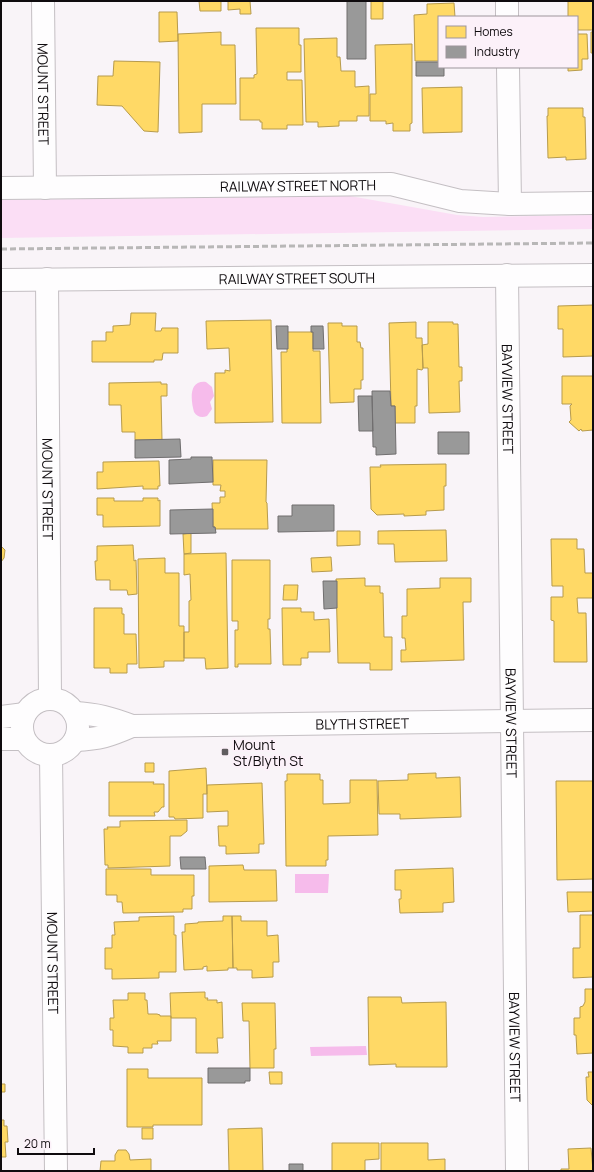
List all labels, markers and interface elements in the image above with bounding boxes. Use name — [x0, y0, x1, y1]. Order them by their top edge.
legend — [438, 16, 578, 68]
text: Homes — [474, 23, 513, 40]
street label: MOUNT STREET — [34, 43, 54, 146]
text: Industry — [474, 43, 520, 60]
street label: RAILWAY STREET NORTH — [220, 175, 376, 195]
street label: RAILWAY STREET SOUTH — [219, 267, 375, 288]
street label: BAYVIEW STREET — [498, 344, 519, 455]
street label: MOUNT STREET — [39, 438, 58, 541]
street label: BAYVIEW STREET — [502, 668, 522, 779]
street label: BLYTH STREET — [315, 713, 410, 733]
place label: Mount St/Blyth St — [233, 735, 304, 770]
marker: Mount St/Blyth St — [220, 747, 230, 757]
street label: MOUNT STREET — [43, 912, 64, 1015]
street label: BAYVIEW STREET — [506, 992, 526, 1103]
scale bar — [18, 1130, 94, 1156]
text: 20 m — [24, 1135, 51, 1152]

